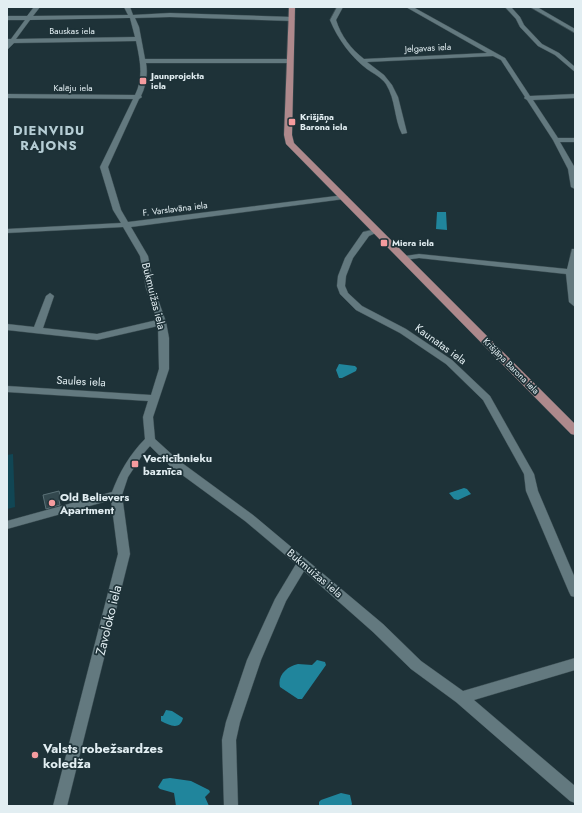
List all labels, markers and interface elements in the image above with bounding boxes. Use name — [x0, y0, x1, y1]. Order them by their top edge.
street label: Bauskas iela — [49, 24, 95, 37]
street label: Jelgavas iela — [404, 40, 451, 55]
place label: Jaunprojekta iela — [149, 69, 204, 92]
marker: Jaunprojekta iela — [138, 76, 148, 86]
street label: Kalēju iela — [53, 81, 93, 94]
place label: Krišjāņa Barona iela — [300, 110, 347, 133]
marker: Krišjāņa Barona iela — [287, 117, 297, 127]
district label: DIENVIDU RAJONS — [13, 121, 85, 155]
street label: F. Varslavāna iela — [142, 198, 208, 219]
place label: Miera iela — [392, 236, 434, 249]
marker: Miera iela — [379, 238, 389, 248]
street label: Bukmuižas iela — [138, 261, 170, 331]
street label: Kaunatas iela — [412, 320, 470, 368]
street label: Krišjāņa Barona iela — [480, 335, 542, 397]
street label: Saules iela — [56, 372, 106, 390]
place label: Vecticībnieku baznīca — [142, 450, 212, 479]
marker: Vecticībnieku baznīca — [130, 459, 140, 469]
place label: Old Believers Apartment — [59, 489, 129, 518]
marker: Old Believers Apartment — [47, 498, 57, 508]
street label: Bukmuižas iela — [284, 545, 346, 601]
street label: Zavoloko iela — [91, 583, 126, 657]
place label: Valsts robežsardzes koledža — [42, 739, 163, 773]
marker: Valsts robežsardzes koledža — [30, 750, 40, 760]

